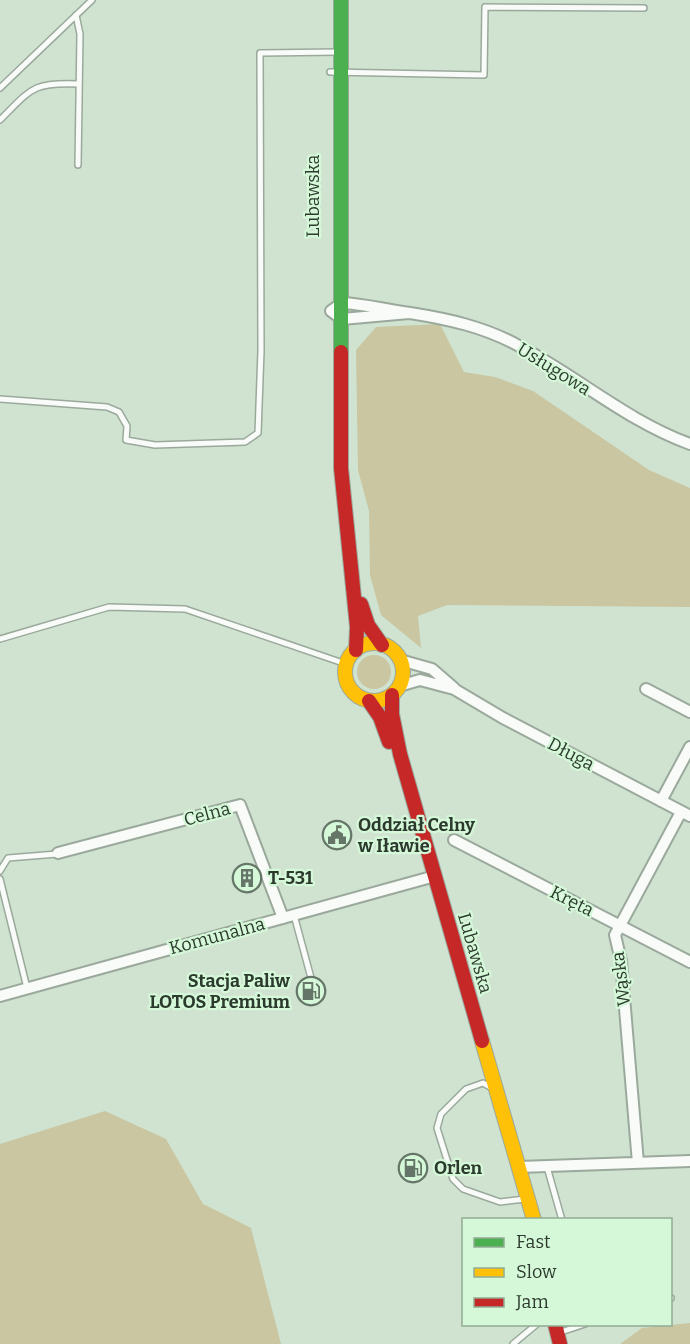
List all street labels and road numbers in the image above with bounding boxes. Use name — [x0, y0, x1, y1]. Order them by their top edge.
street label: Lubawska — [302, 154, 324, 237]
street label: Usługowa — [513, 338, 595, 400]
street label: Długa — [544, 733, 598, 775]
street label: Celna — [181, 797, 233, 831]
street label: Kręta — [546, 881, 598, 921]
street label: Lubawska — [453, 910, 497, 996]
street label: Komunalna — [167, 913, 267, 959]
street label: Wąska — [607, 950, 635, 1008]

